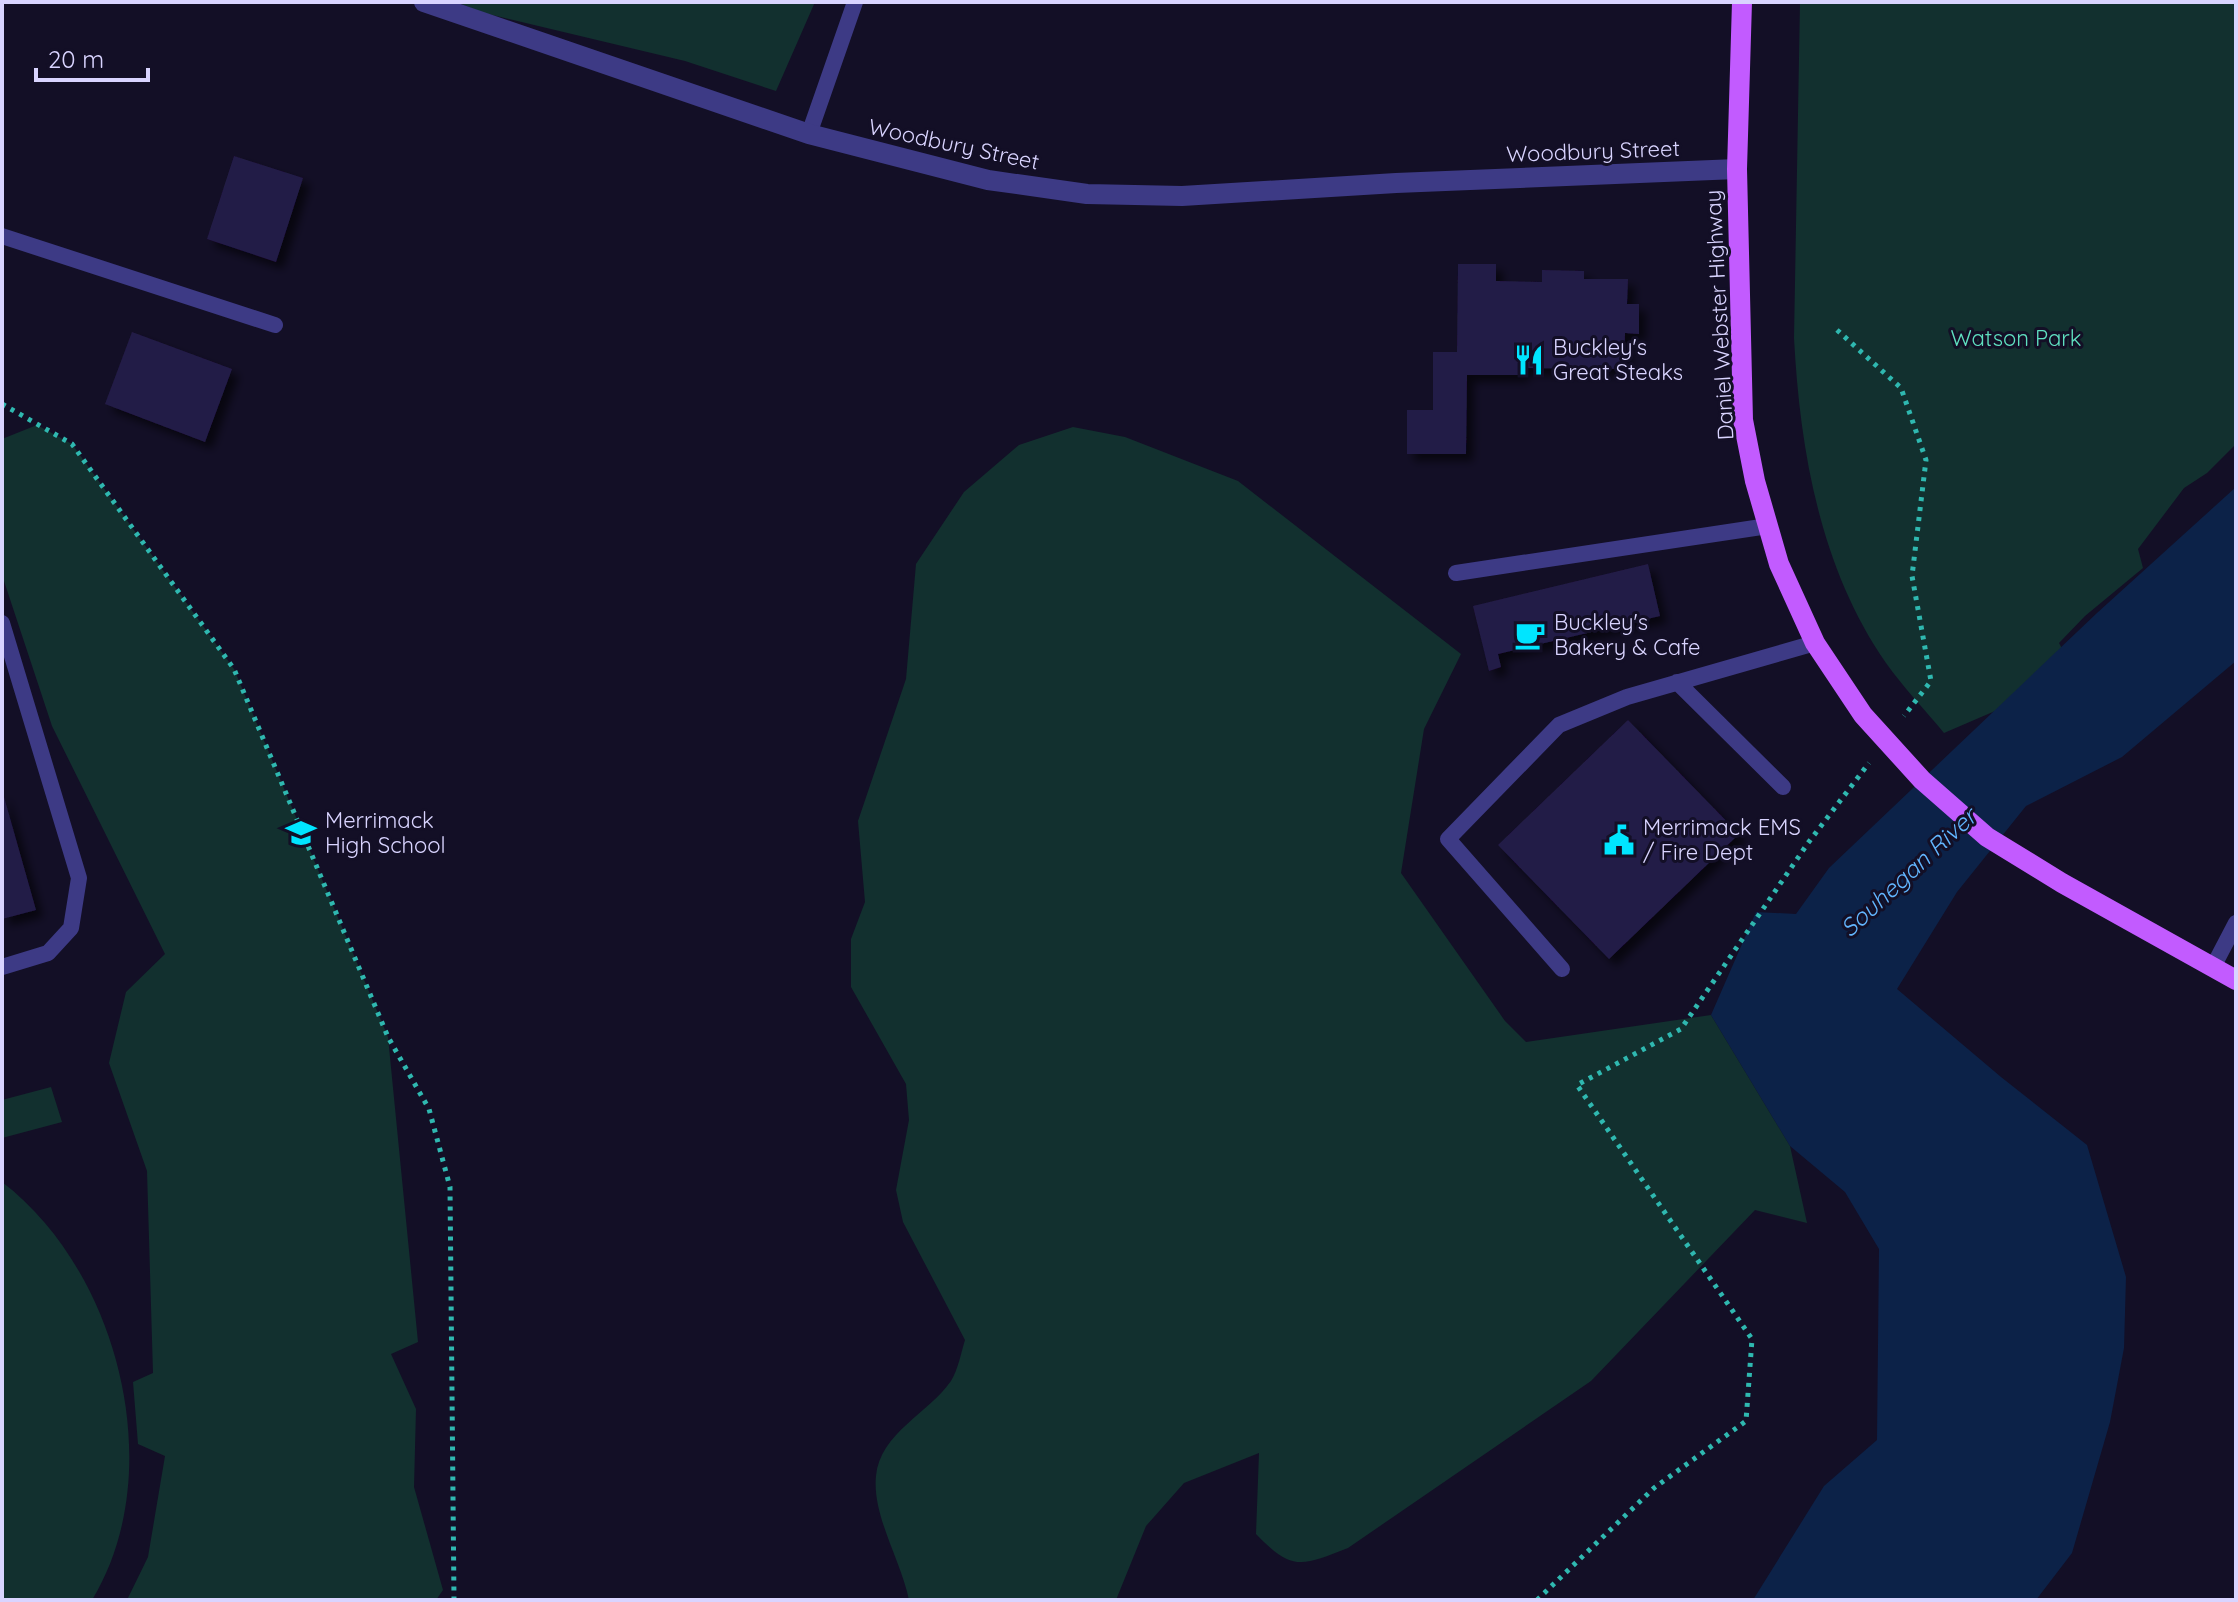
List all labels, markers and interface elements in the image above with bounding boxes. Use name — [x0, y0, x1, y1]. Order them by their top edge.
scale bar — [36, 32, 148, 82]
text: 20 m — [48, 44, 104, 74]
street label: Woodbury Street — [866, 112, 1042, 176]
street label: Woodbury Street — [1506, 134, 1680, 168]
street label: Daniel Webster Highway — [1698, 189, 1740, 441]
park label: Watson Park — [1950, 324, 2082, 352]
place label: Buckley's Great Steaks — [1553, 333, 1683, 386]
restaurant icon: Buckley's Great Steaks — [1512, 343, 1546, 377]
place label: Buckley's Bakery & Cafe — [1554, 608, 1701, 661]
cafe icon: Buckley's Bakery & Cafe — [1513, 618, 1547, 652]
water label: Souhegan River — [1834, 799, 1984, 943]
place label: Merrimack High School — [325, 806, 446, 859]
place label: Merrimack EMS / Fire Dept — [1643, 813, 1801, 866]
school or university icon: Merrimack High School — [284, 816, 318, 850]
public building icon: Merrimack EMS / Fire Dept — [1602, 823, 1636, 857]

